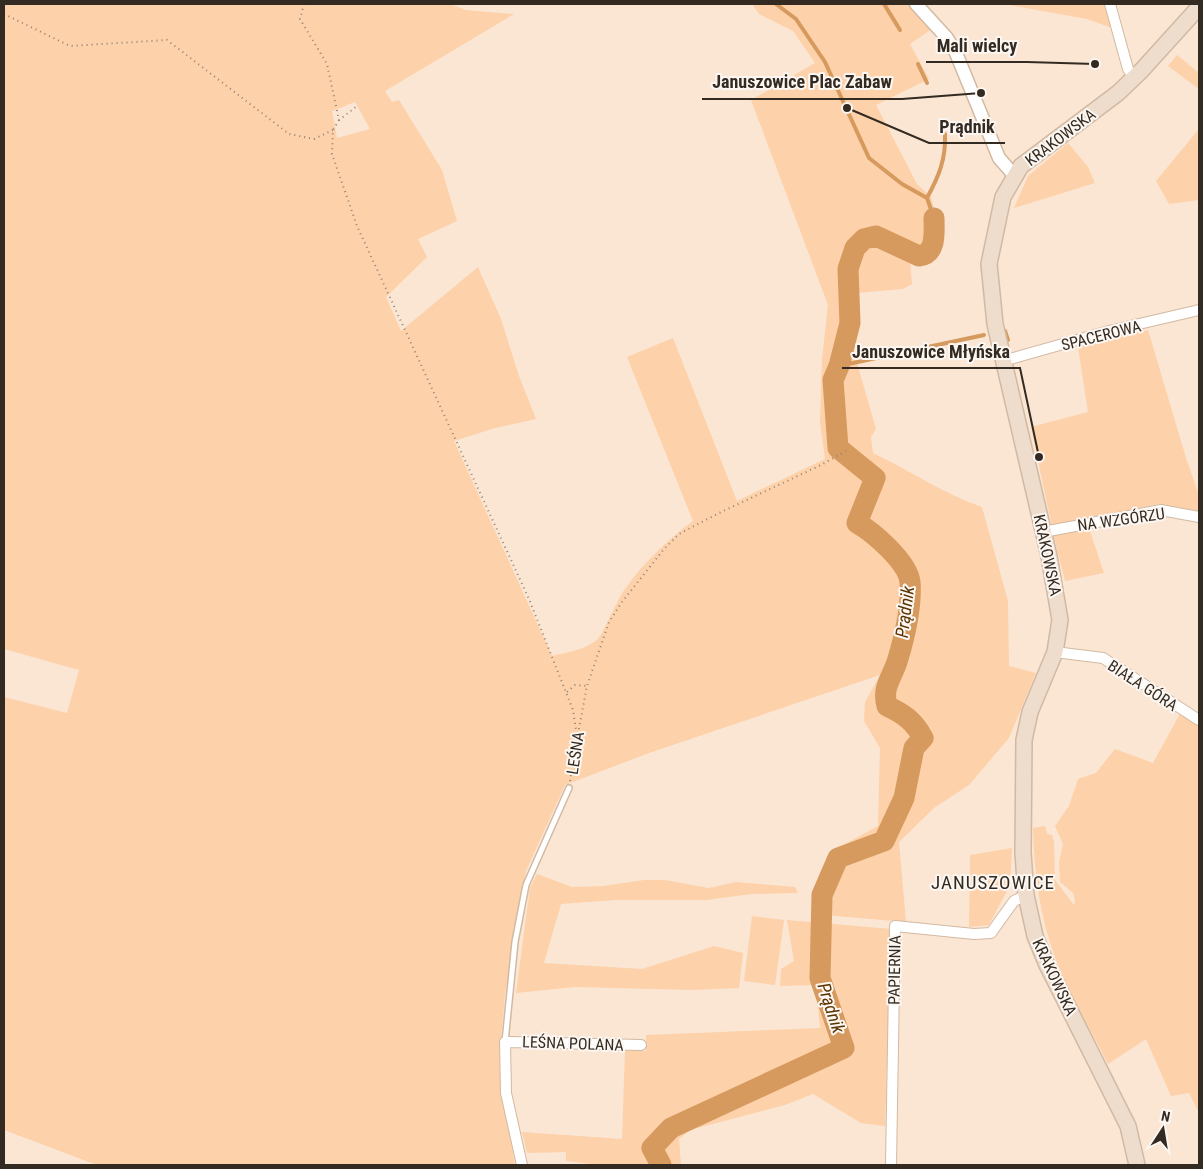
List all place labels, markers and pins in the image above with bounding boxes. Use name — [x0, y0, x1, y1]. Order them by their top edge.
callout: Mali wielcy — [926, 29, 1027, 62]
callout: Januszowice Plac Zabaw — [702, 66, 902, 99]
callout: Prądnik — [929, 110, 1005, 143]
callout: Januszowice Młyńska — [842, 335, 1020, 368]

